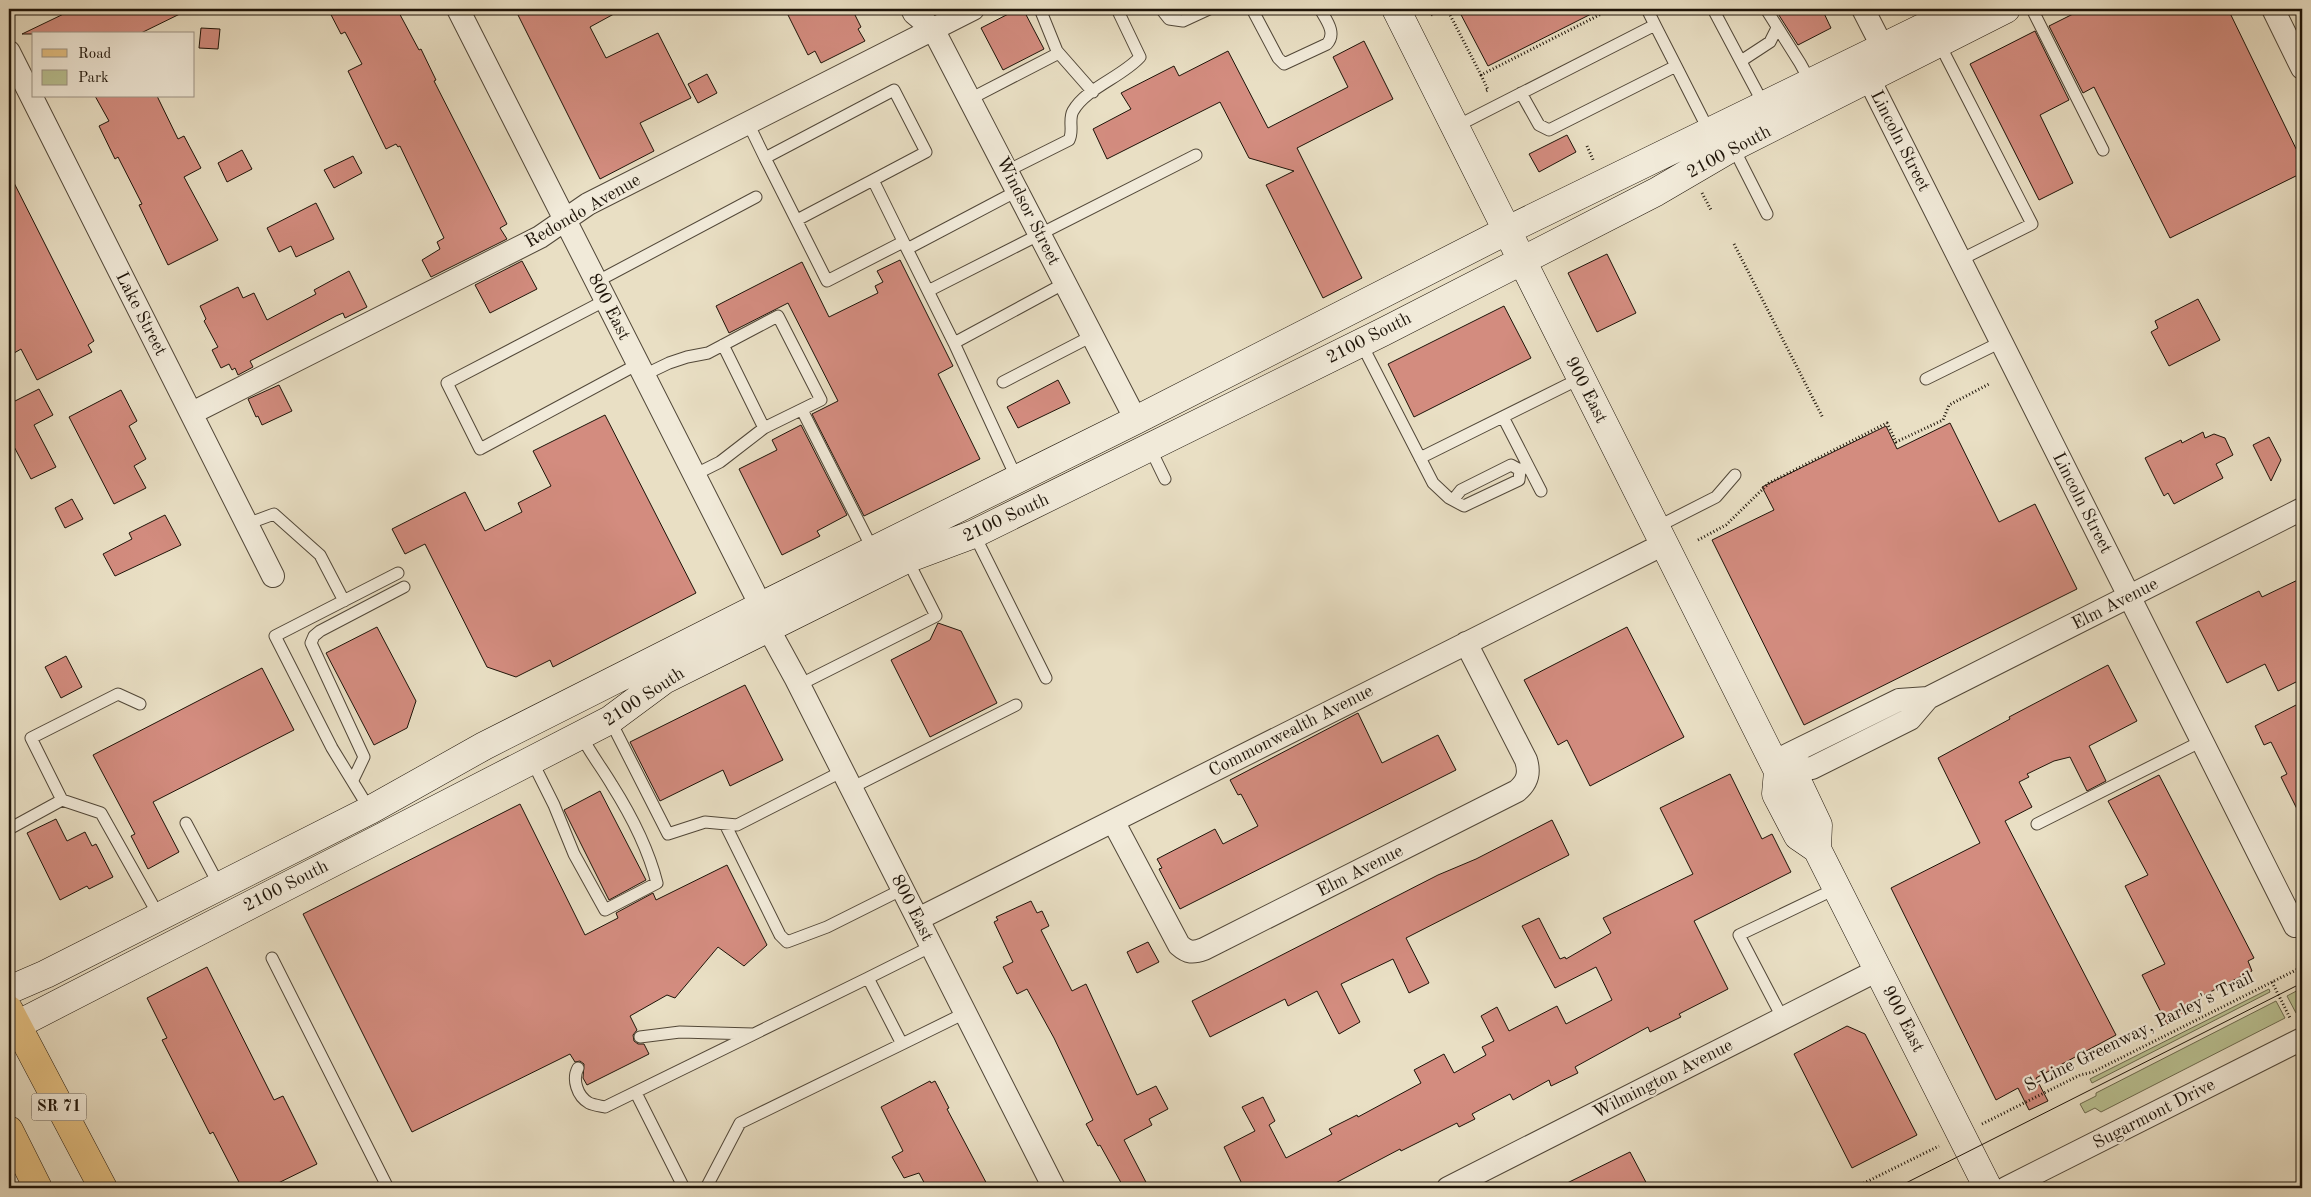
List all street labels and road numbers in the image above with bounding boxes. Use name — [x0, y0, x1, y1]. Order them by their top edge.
street label: Lincoln Street — [1867, 88, 1933, 194]
street label: 2100 South — [1684, 122, 1774, 182]
street label: Windsor Street — [993, 154, 1063, 268]
street label: Redondo Avenue — [522, 171, 644, 251]
street label: Lake Street — [112, 269, 170, 359]
street label: 800 East — [585, 271, 633, 343]
street label: 2100 South — [1324, 309, 1415, 367]
street label: 900 East — [1562, 354, 1610, 426]
street label: Lincoln Street — [2049, 450, 2115, 556]
street label: 2100 South — [960, 490, 1052, 546]
street label: Elm Avenue — [2069, 575, 2161, 633]
street label: 2100 South — [600, 664, 688, 730]
street label: Commonwealth Avenue — [1206, 682, 1376, 780]
street label: Elm Avenue — [1314, 842, 1406, 900]
street label: 2100 South — [241, 857, 332, 915]
street label: 800 East — [888, 872, 936, 944]
street label: S-Line Greenway, Parley's Trail — [2022, 969, 2257, 1095]
street label: 900 East — [1879, 983, 1927, 1055]
street label: Wilmington Avenue — [1590, 1036, 1736, 1122]
street label: Sugarmont Drive — [2090, 1075, 2218, 1153]
road number: SR 71 — [32, 1094, 86, 1120]

